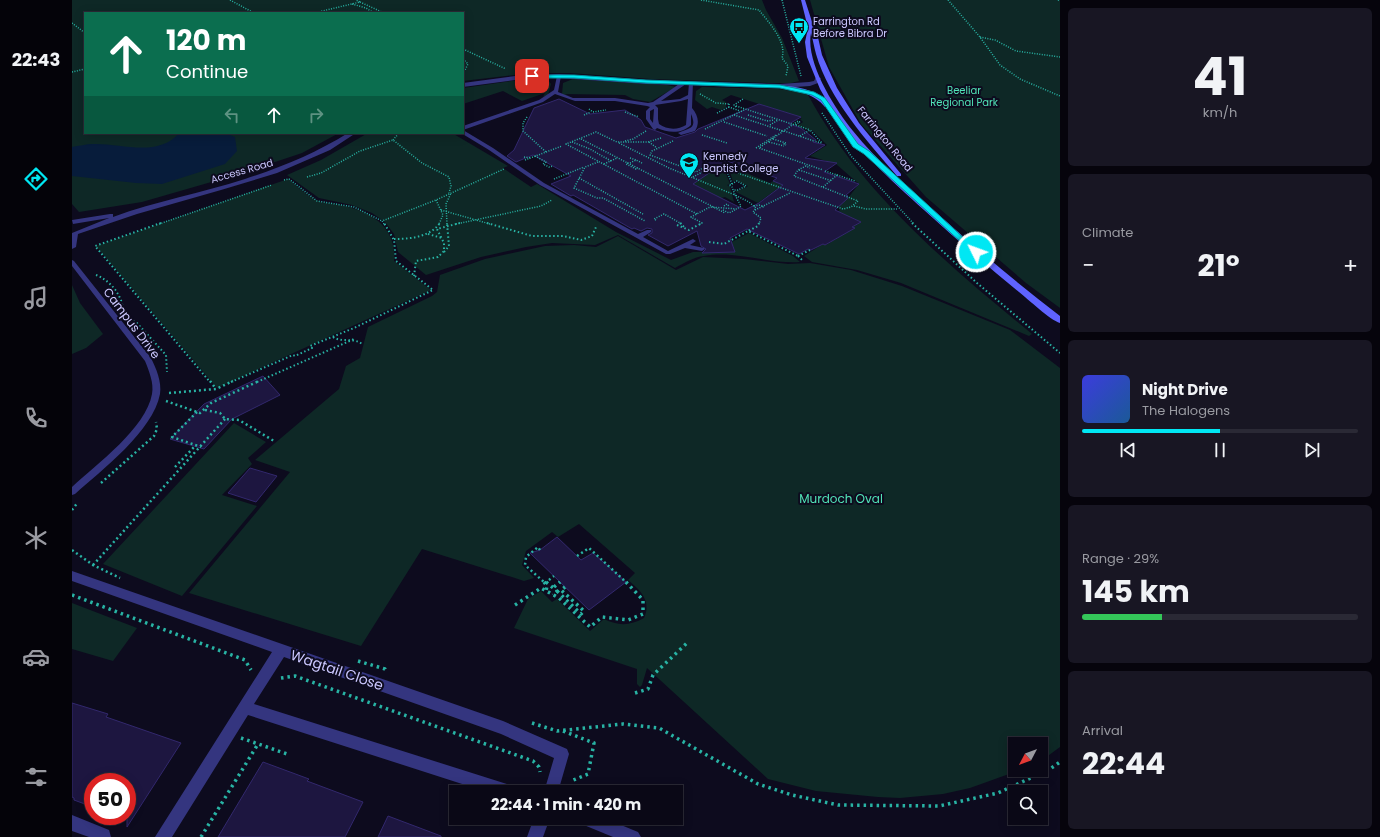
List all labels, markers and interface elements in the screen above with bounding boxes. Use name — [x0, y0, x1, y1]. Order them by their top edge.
place label: Farrington Rd Before Bibra Dr — [813, 14, 887, 41]
bus stop icon: Farrington Rd Before Bibra Dr — [788, 16, 810, 44]
text: 120 m — [166, 21, 246, 60]
icon: ahead — [100, 28, 152, 80]
text: 41 — [1193, 40, 1247, 113]
text: 22:43 — [12, 47, 60, 72]
text: Continue — [166, 59, 248, 84]
pin — [515, 59, 549, 93]
icon: arrive — [521, 65, 543, 87]
park label: Beeliar Regional Park — [930, 83, 999, 110]
street label: Farrington Road — [854, 103, 916, 175]
text: km/h — [1203, 103, 1237, 122]
icon: left — [221, 104, 243, 126]
icon: ahead — [263, 104, 285, 126]
icon: right — [305, 104, 327, 126]
place label: Kennedy Baptist College — [703, 149, 778, 176]
school or university icon: Kennedy Baptist College — [678, 151, 700, 179]
street label: Access Road — [209, 155, 275, 187]
icon: directions — [22, 165, 50, 193]
text: Climate — [1082, 223, 1133, 242]
position arrow — [955, 231, 997, 273]
text: 21° — [1197, 244, 1240, 287]
text: − — [1082, 250, 1094, 281]
text: + — [1343, 250, 1358, 281]
icon: music — [22, 284, 50, 312]
street label: Campus Drive — [100, 284, 164, 362]
text: Night Drive — [1142, 379, 1228, 400]
text: The Halogens — [1142, 401, 1230, 420]
icon: phone — [22, 404, 50, 432]
icon: previous — [1117, 439, 1139, 461]
icon: pause — [1209, 439, 1231, 461]
icon: next — [1301, 439, 1323, 461]
park label: Murdoch Oval — [799, 490, 883, 507]
icon: climate — [22, 524, 50, 552]
text: Range · 29% — [1082, 549, 1159, 568]
text: 145 km — [1082, 570, 1190, 613]
icon: car — [22, 643, 50, 671]
street label: Wagtail Close — [288, 645, 386, 695]
text: Arrival — [1082, 721, 1123, 740]
north arrow — [1008, 737, 1048, 777]
map controls — [1008, 737, 1048, 825]
text: 22:44 — [1082, 742, 1165, 785]
icon: filters — [22, 763, 50, 791]
speed limit sign: 50 — [84, 773, 136, 825]
button: search — [1008, 785, 1048, 825]
text: 22:44 · 1 min · 420 m — [491, 794, 641, 815]

